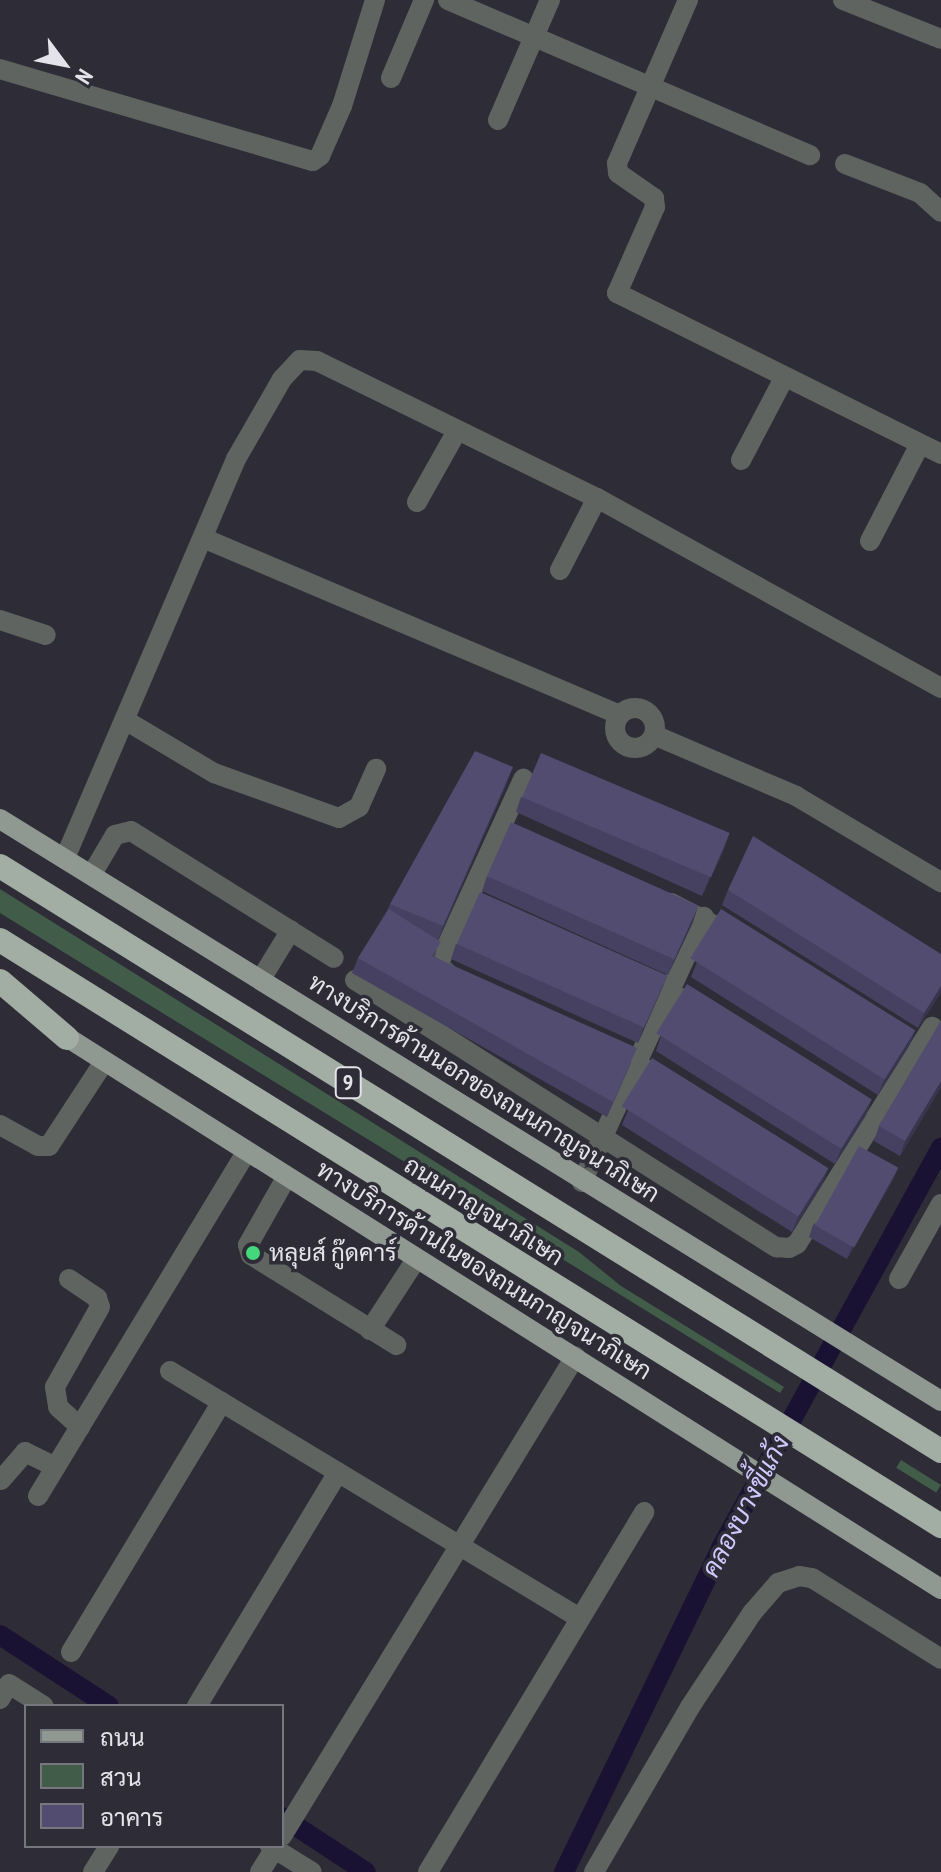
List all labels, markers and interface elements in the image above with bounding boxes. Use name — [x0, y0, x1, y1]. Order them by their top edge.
north arrow — [24, 24, 104, 104]
text: N — [69, 64, 99, 89]
street label: ทางบริการด้านนอกของถนนกาญจนาภิเษก — [303, 968, 665, 1208]
road number: 9 — [334, 1065, 362, 1101]
street label: ถนนกาญจนาภิเษก — [399, 1150, 569, 1272]
street label: ทางบริการด้านในของถนนกาญจนาภิเษก — [311, 1155, 657, 1385]
place label: หลุยส์ กู๊ดคาร์ — [269, 1239, 397, 1267]
marker: หลุยส์ กู๊ดคาร์ — [244, 1244, 262, 1262]
water label: คลองบางขี้แก้ง — [695, 1430, 795, 1582]
legend — [24, 1704, 284, 1848]
text: ถนน — [100, 1722, 145, 1753]
text: สวน — [100, 1762, 142, 1793]
text: อาคาร — [100, 1802, 163, 1833]

